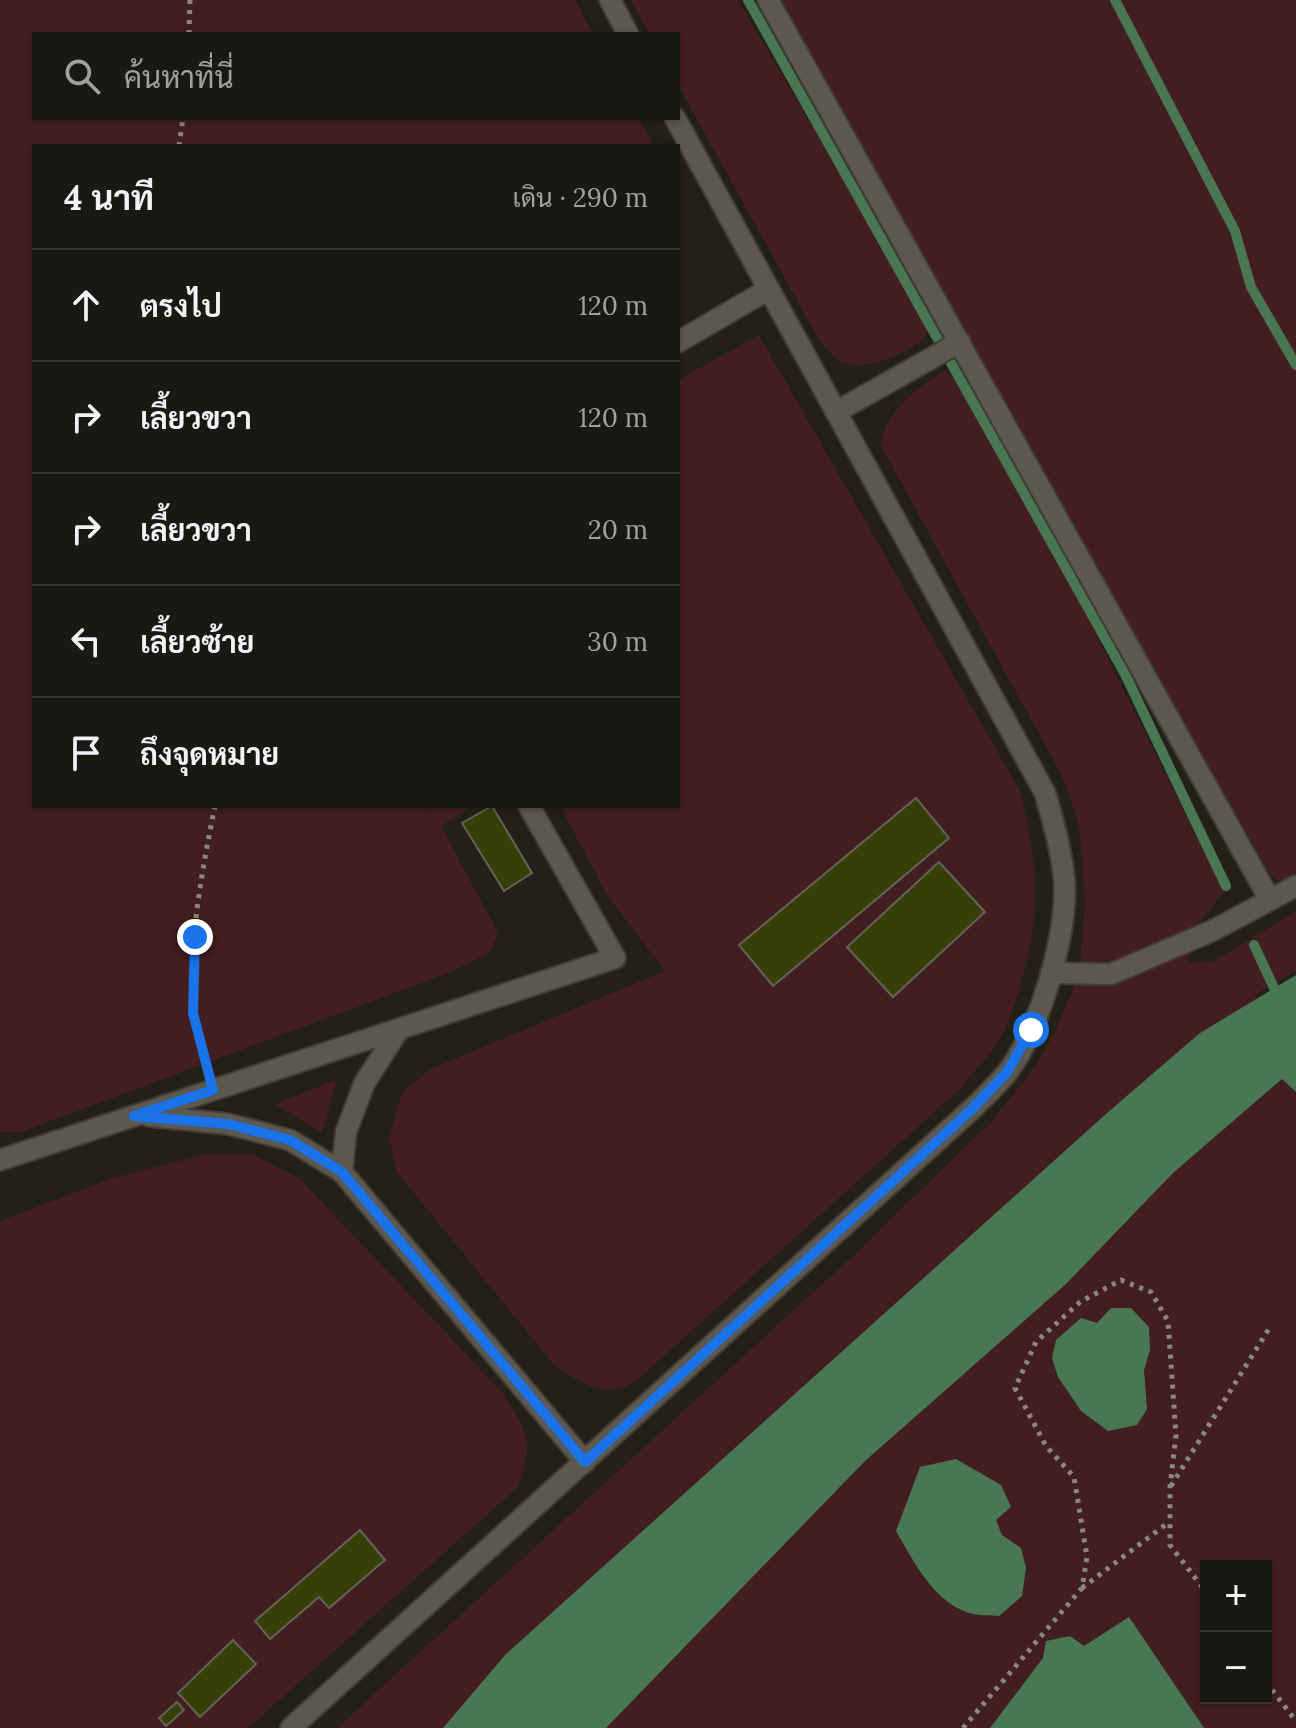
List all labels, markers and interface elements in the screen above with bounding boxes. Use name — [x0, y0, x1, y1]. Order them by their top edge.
search box — [32, 32, 680, 120]
icon: search — [60, 54, 104, 98]
text: ค้นหาที่นี่ — [124, 58, 234, 96]
text: 4 นาที — [64, 176, 154, 219]
text: เดิน · 290 m — [513, 181, 648, 214]
icon: ahead — [64, 283, 108, 327]
text: ตรงไป — [140, 287, 222, 325]
text: 120 m — [578, 289, 648, 322]
icon: right — [64, 395, 108, 439]
text: เลี้ยวขวา — [140, 399, 252, 437]
text: 120 m — [578, 401, 648, 434]
icon: right — [64, 507, 108, 551]
text: เลี้ยวขวา — [140, 511, 252, 549]
text: 20 m — [588, 513, 648, 546]
icon: left — [64, 619, 108, 663]
text: เลี้ยวซ้าย — [140, 623, 254, 661]
text: 30 m — [587, 625, 648, 658]
icon: arrive — [64, 731, 108, 775]
text: ถึงจุดหมาย — [140, 735, 279, 773]
route end — [177, 919, 213, 955]
route start — [1013, 1012, 1049, 1048]
map controls — [1200, 1560, 1272, 1704]
button: + — [1200, 1560, 1272, 1632]
button: − — [1200, 1632, 1272, 1704]

